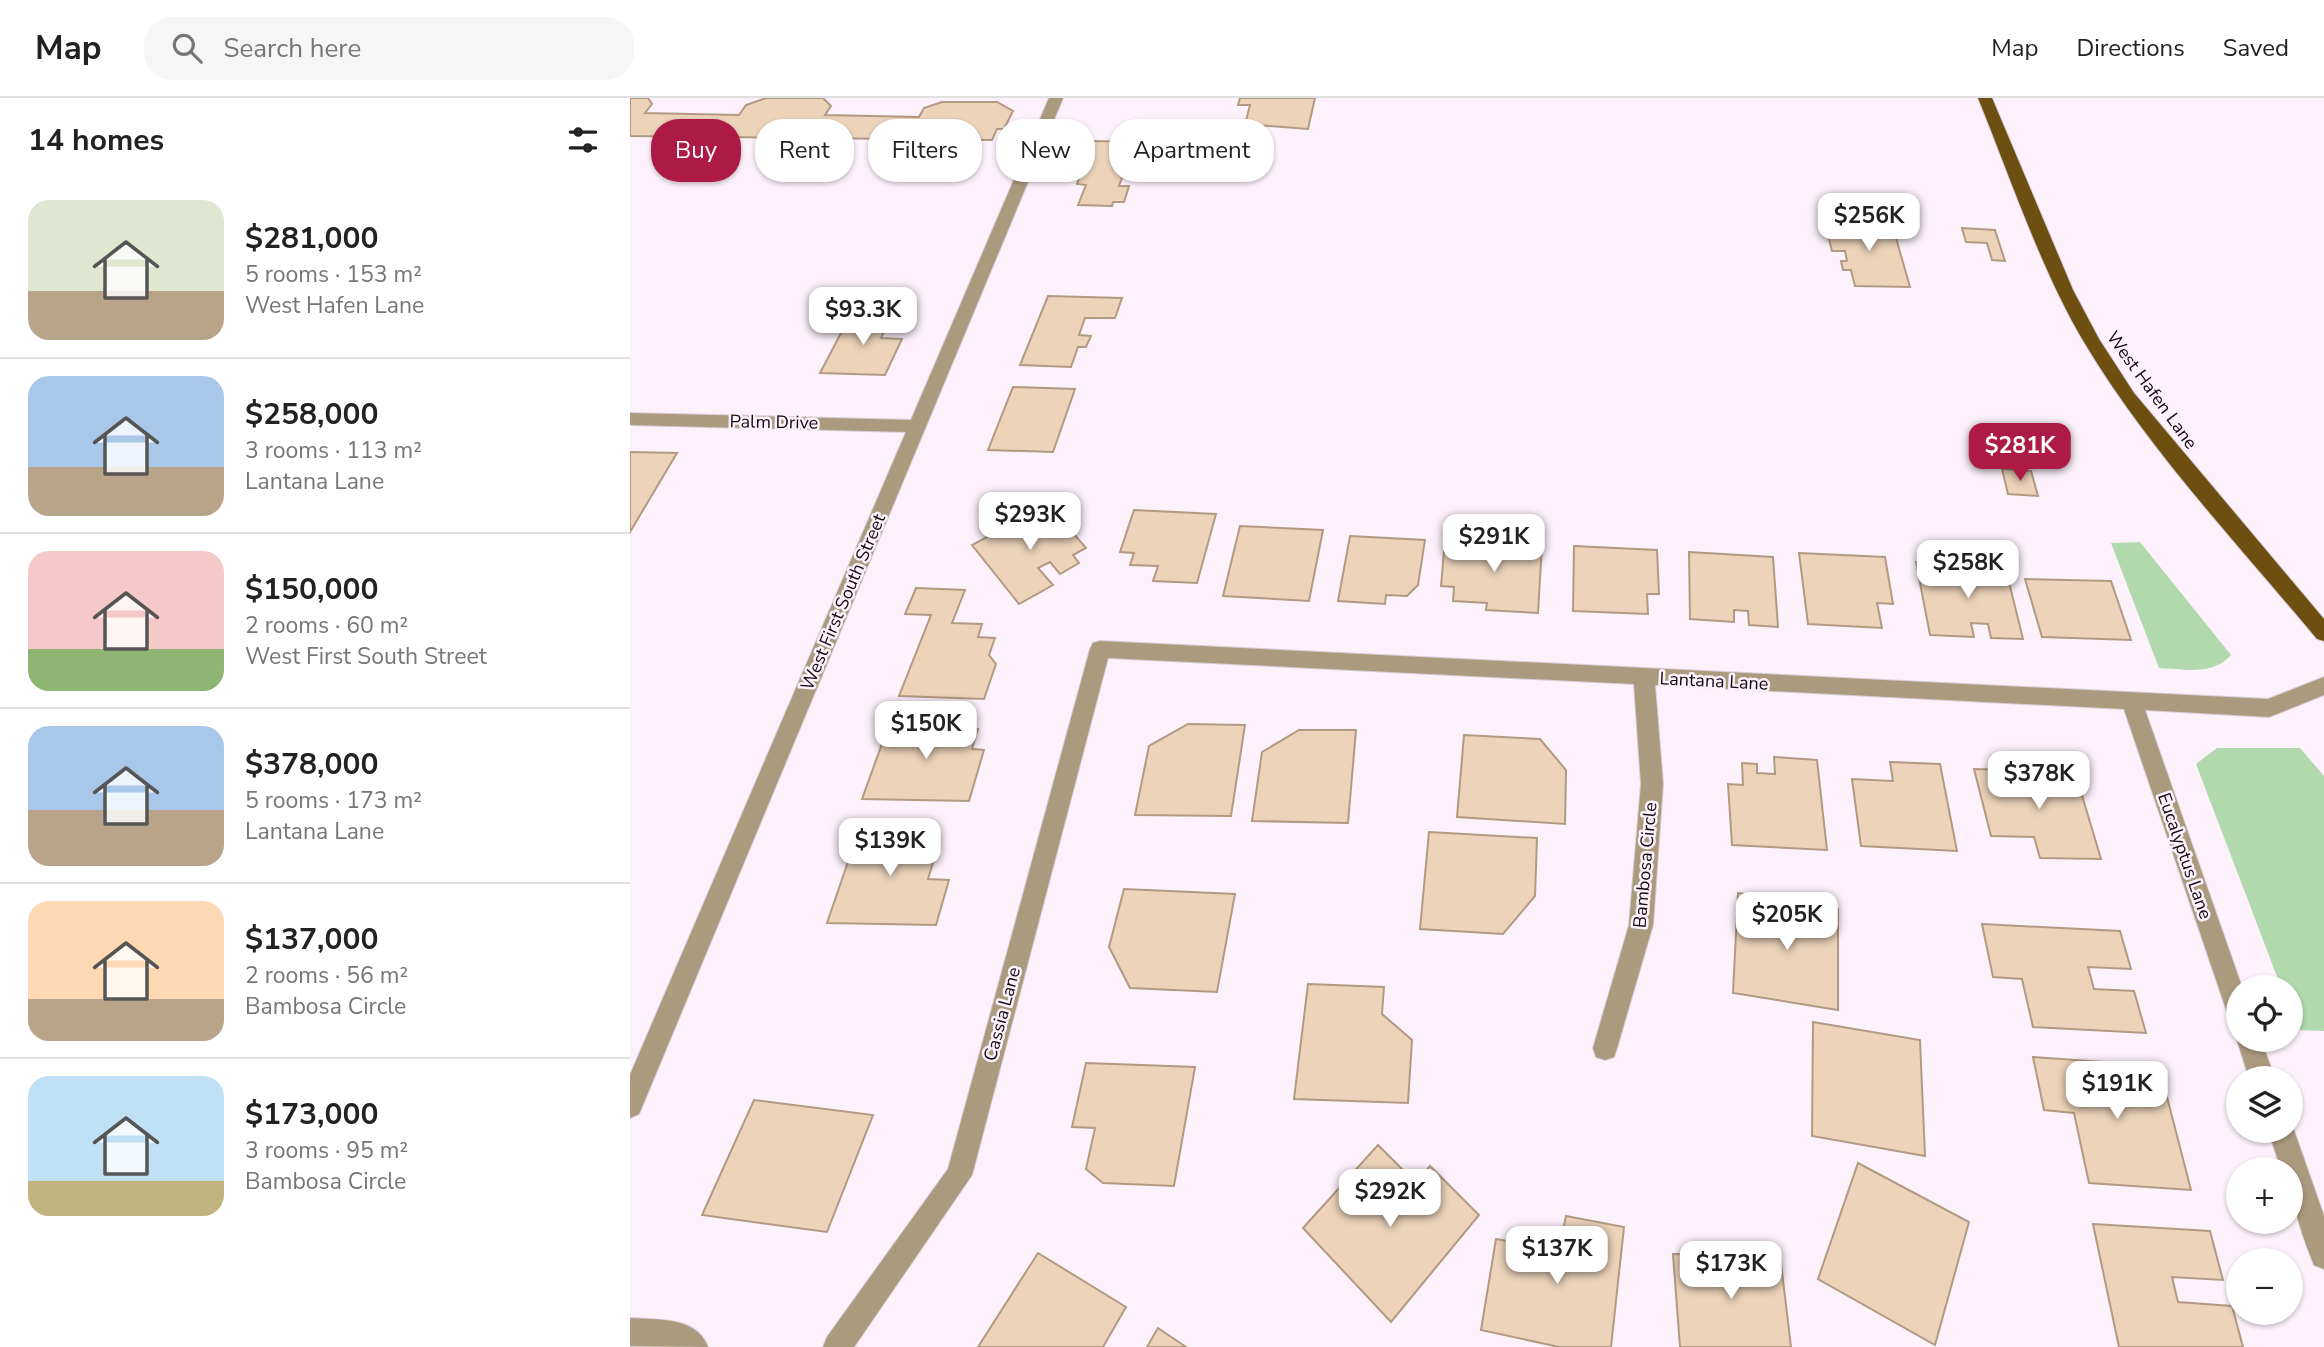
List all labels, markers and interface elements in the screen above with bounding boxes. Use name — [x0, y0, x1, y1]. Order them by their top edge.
search box — [144, 17, 634, 80]
text: Map — [35, 26, 102, 71]
icon: search — [168, 29, 206, 67]
text: Search here — [224, 31, 361, 66]
text: Map — [1991, 32, 2038, 64]
text: Directions — [2076, 32, 2185, 64]
text: Saved — [2223, 32, 2289, 64]
chip: Buy — [651, 119, 741, 182]
chip: Rent — [755, 119, 854, 182]
chip: Filters — [868, 119, 982, 182]
chip: New — [996, 119, 1095, 182]
chip: Apartment — [1109, 119, 1274, 182]
text: 14 homes — [28, 120, 164, 161]
icon: filters — [564, 121, 602, 159]
pin: $256K — [1820, 194, 1918, 253]
text: $256K — [1834, 200, 1904, 231]
text: $281,000 — [245, 218, 378, 259]
icon: home — [84, 228, 168, 312]
text: 5 rooms · 153 m² — [245, 259, 422, 290]
pin: $93.3K — [806, 288, 920, 347]
text: West Hafen Lane — [245, 290, 424, 321]
text: $93.3K — [825, 294, 901, 325]
street label: West Hafen Lane — [2101, 326, 2203, 454]
text: $258,000 — [245, 394, 378, 435]
icon: home — [84, 404, 168, 488]
street label: Palm Drive — [730, 409, 818, 435]
pin: $281K — [1971, 424, 2069, 483]
text: $281K — [1985, 430, 2055, 461]
text: 3 rooms · 113 m² — [245, 435, 422, 466]
text: Lantana Lane — [245, 466, 384, 497]
pin: $293K — [981, 492, 1079, 552]
text: $293K — [995, 499, 1065, 530]
street label: West First South Street — [795, 510, 891, 694]
pin: $291K — [1445, 514, 1543, 574]
text: $291K — [1459, 521, 1529, 552]
pin: $258K — [1919, 540, 2017, 600]
text: $258K — [1933, 547, 2003, 578]
text: $150,000 — [245, 569, 378, 610]
icon: home — [84, 579, 168, 663]
text: 2 rooms · 60 m² — [245, 610, 408, 641]
text: West First South Street — [245, 641, 487, 672]
street label: Lantana Lane — [1659, 666, 1769, 696]
pin: $150K — [877, 702, 975, 761]
text: $150K — [891, 708, 961, 739]
text: $378,000 — [245, 744, 378, 785]
pin: $378K — [1990, 752, 2088, 811]
icon: home — [84, 754, 168, 838]
text: $378K — [2004, 758, 2074, 789]
text: 5 rooms · 173 m² — [245, 785, 422, 816]
street label: Eucalyptus Lane — [2152, 790, 2218, 922]
street label: Bambosa Circle — [1628, 801, 1662, 929]
text: Lantana Lane — [245, 816, 384, 847]
pin: $139K — [841, 818, 939, 878]
text: $139K — [855, 825, 925, 856]
pin: $205K — [1738, 892, 1836, 952]
text: $205K — [1752, 899, 1822, 930]
text: $137,000 — [245, 919, 378, 960]
icon: home — [84, 929, 168, 1013]
text: 2 rooms · 56 m² — [245, 960, 408, 991]
street label: Cassia Lane — [978, 964, 1026, 1064]
map controls — [2226, 975, 2303, 1325]
button: locate — [2226, 975, 2303, 1052]
text: Bambosa Circle — [245, 991, 406, 1022]
pin: $191K — [2068, 1062, 2166, 1121]
button: layers — [2226, 1066, 2303, 1143]
text: $191K — [2082, 1068, 2152, 1099]
text: $173,000 — [245, 1094, 378, 1135]
icon: home — [84, 1104, 168, 1188]
text: 3 rooms · 95 m² — [245, 1135, 408, 1166]
button: + — [2226, 1157, 2303, 1234]
text: Bambosa Circle — [245, 1166, 406, 1197]
pin: $292K — [1341, 1170, 1439, 1229]
text: $292K — [1355, 1176, 1425, 1207]
pin: $137K — [1508, 1226, 1606, 1286]
text: $137K — [1522, 1233, 1592, 1264]
pin: $173K — [1682, 1242, 1780, 1301]
text: $173K — [1696, 1248, 1766, 1279]
button: − — [2226, 1248, 2303, 1325]

